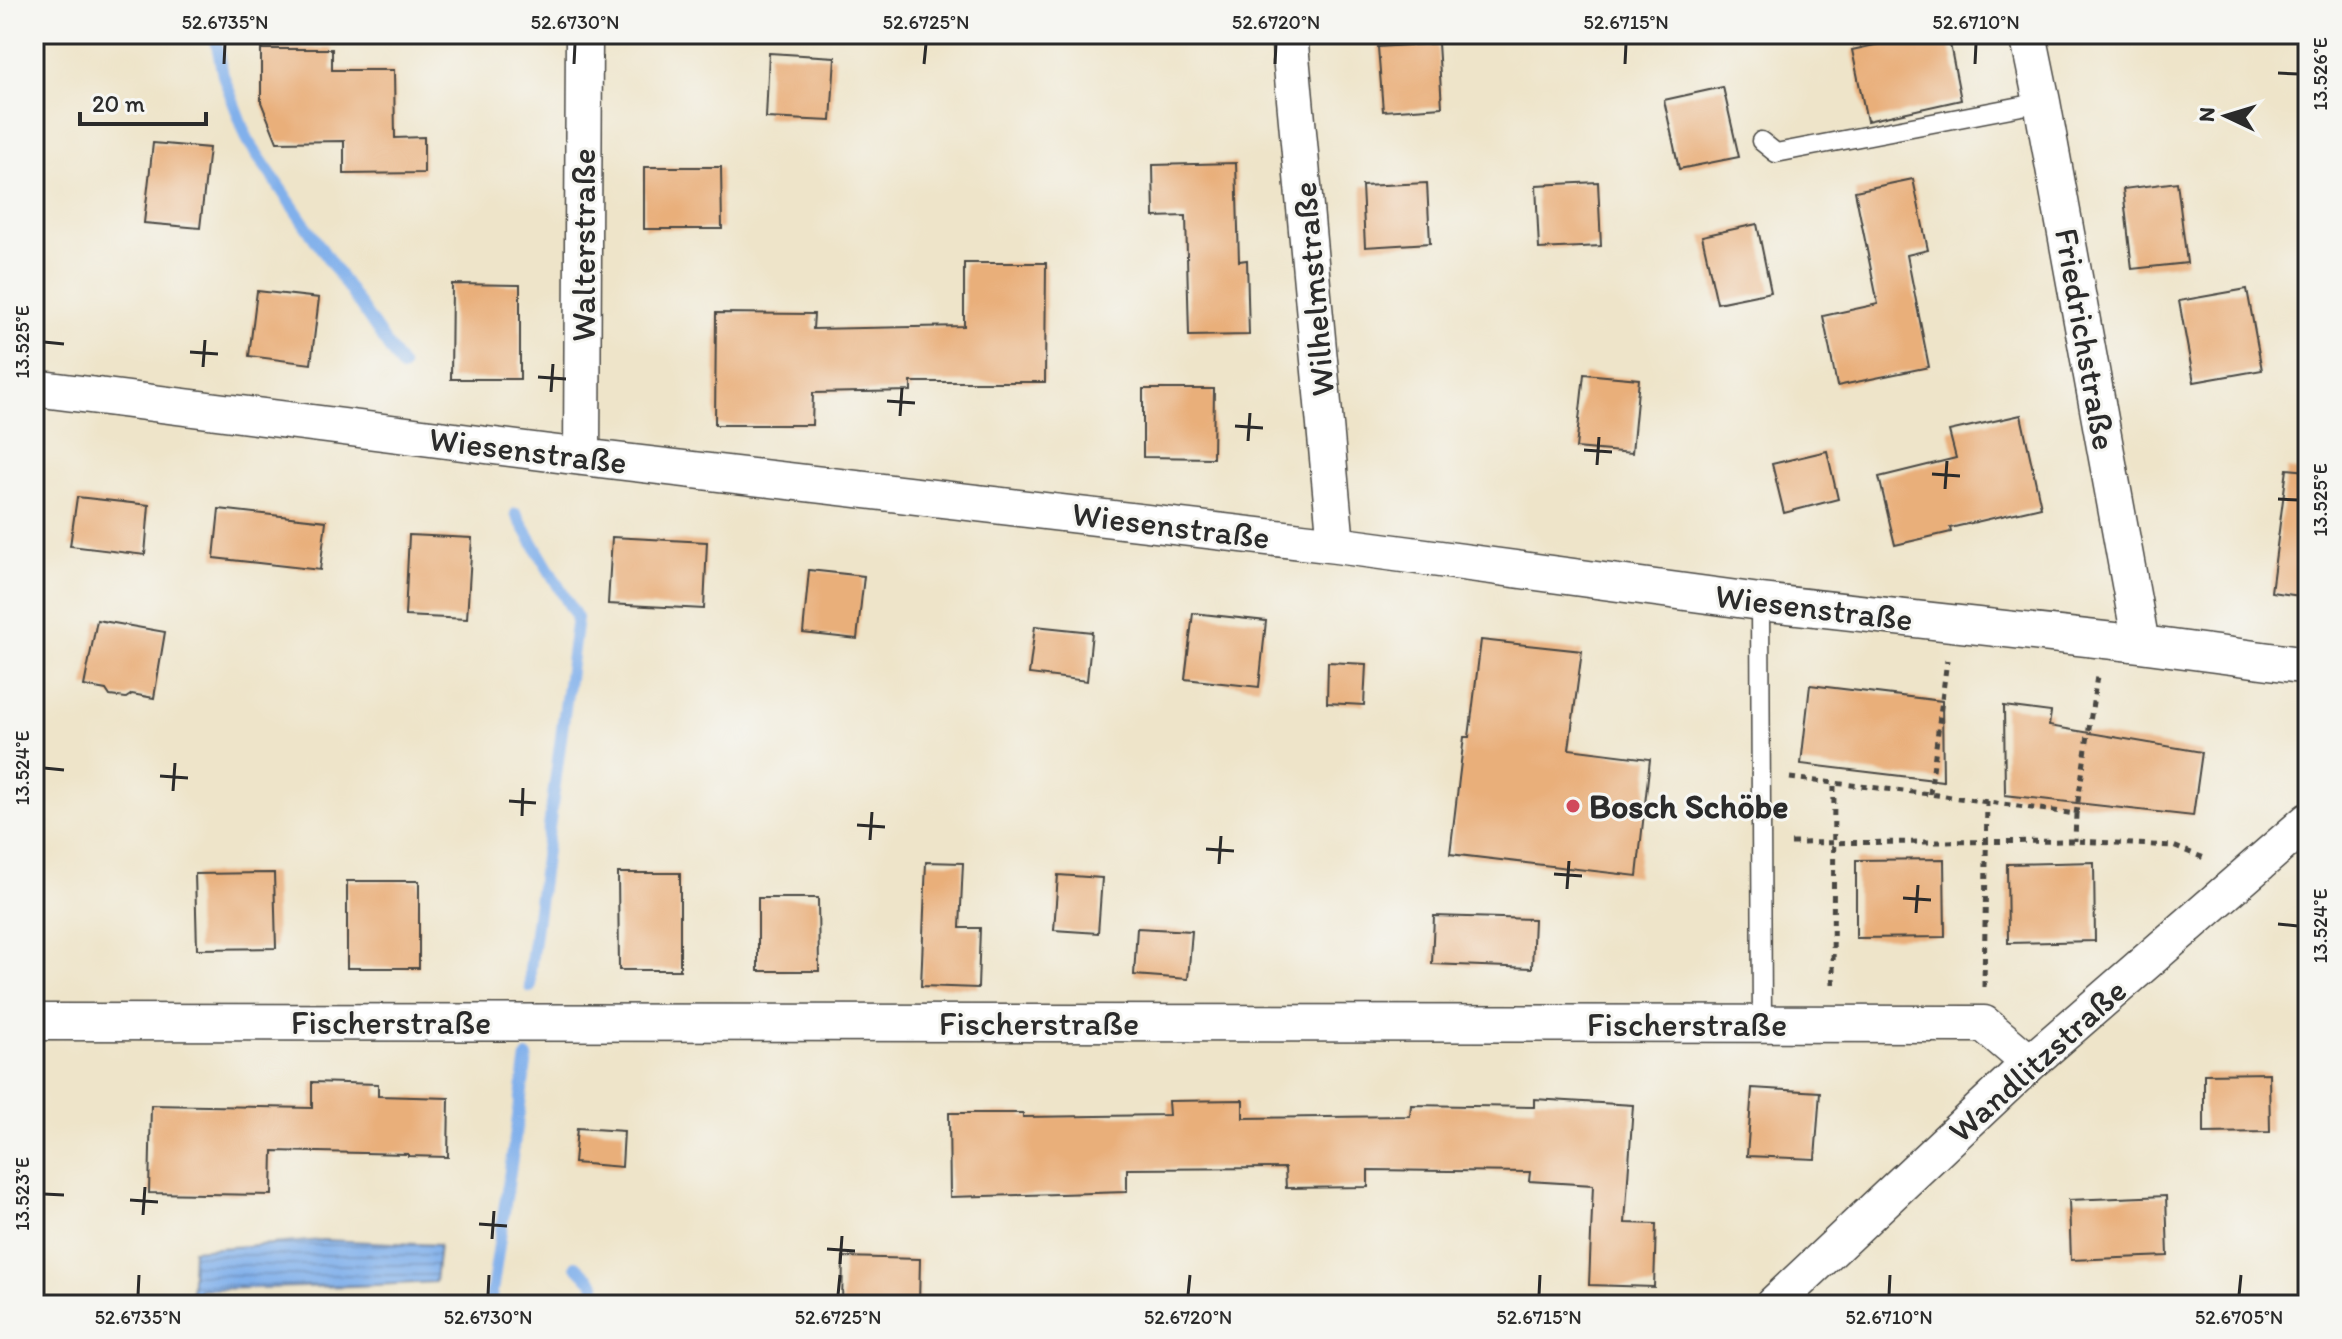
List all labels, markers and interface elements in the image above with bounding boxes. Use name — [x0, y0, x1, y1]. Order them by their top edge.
text: 52.6735°N — [181, 10, 269, 34]
text: 52.6730°N — [530, 10, 620, 34]
text: 52.6725°N — [883, 10, 969, 34]
text: 52.6720°N — [1232, 10, 1320, 34]
text: 52.6715°N — [1583, 10, 1669, 34]
text: 52.6710°N — [1932, 10, 2020, 34]
text: 13.526°E — [2308, 37, 2332, 111]
scale bar — [80, 76, 206, 126]
north arrow — [2186, 76, 2266, 156]
text: 20 m — [92, 89, 145, 118]
text: N — [2193, 106, 2221, 123]
street label: Walterstraße — [563, 148, 604, 342]
street label: Wilhelmstraße — [1284, 180, 1343, 398]
street label: Friedrichstraße — [2046, 225, 2125, 453]
text: 13.525°E — [10, 305, 34, 379]
street label: Wiesenstraße — [427, 418, 629, 483]
text: 13.525°E — [2308, 463, 2332, 537]
street label: Wiesenstraße — [1070, 493, 1272, 558]
street label: Wiesenstraße — [1713, 575, 1915, 640]
text: 13.524°E — [10, 730, 34, 806]
place label: Bosch Schöbe — [1589, 786, 1789, 827]
marker: Bosch Schöbe — [1564, 797, 1582, 815]
text: 13.524°E — [2308, 888, 2332, 964]
street label: Wandlitzstraße — [1940, 970, 2135, 1151]
street label: Fischerstraße — [291, 1002, 491, 1043]
street label: Fischerstraße — [939, 1003, 1139, 1044]
street label: Fischerstraße — [1587, 1004, 1787, 1045]
text: 13.523°E — [10, 1157, 34, 1231]
text: 52.6735°N — [94, 1305, 182, 1329]
text: 52.6730°N — [443, 1305, 533, 1329]
text: 52.6725°N — [795, 1305, 881, 1329]
text: 52.6720°N — [1144, 1305, 1232, 1329]
text: 52.6715°N — [1496, 1305, 1582, 1329]
text: 52.6710°N — [1845, 1305, 1933, 1329]
text: 52.6705°N — [2195, 1305, 2283, 1329]

